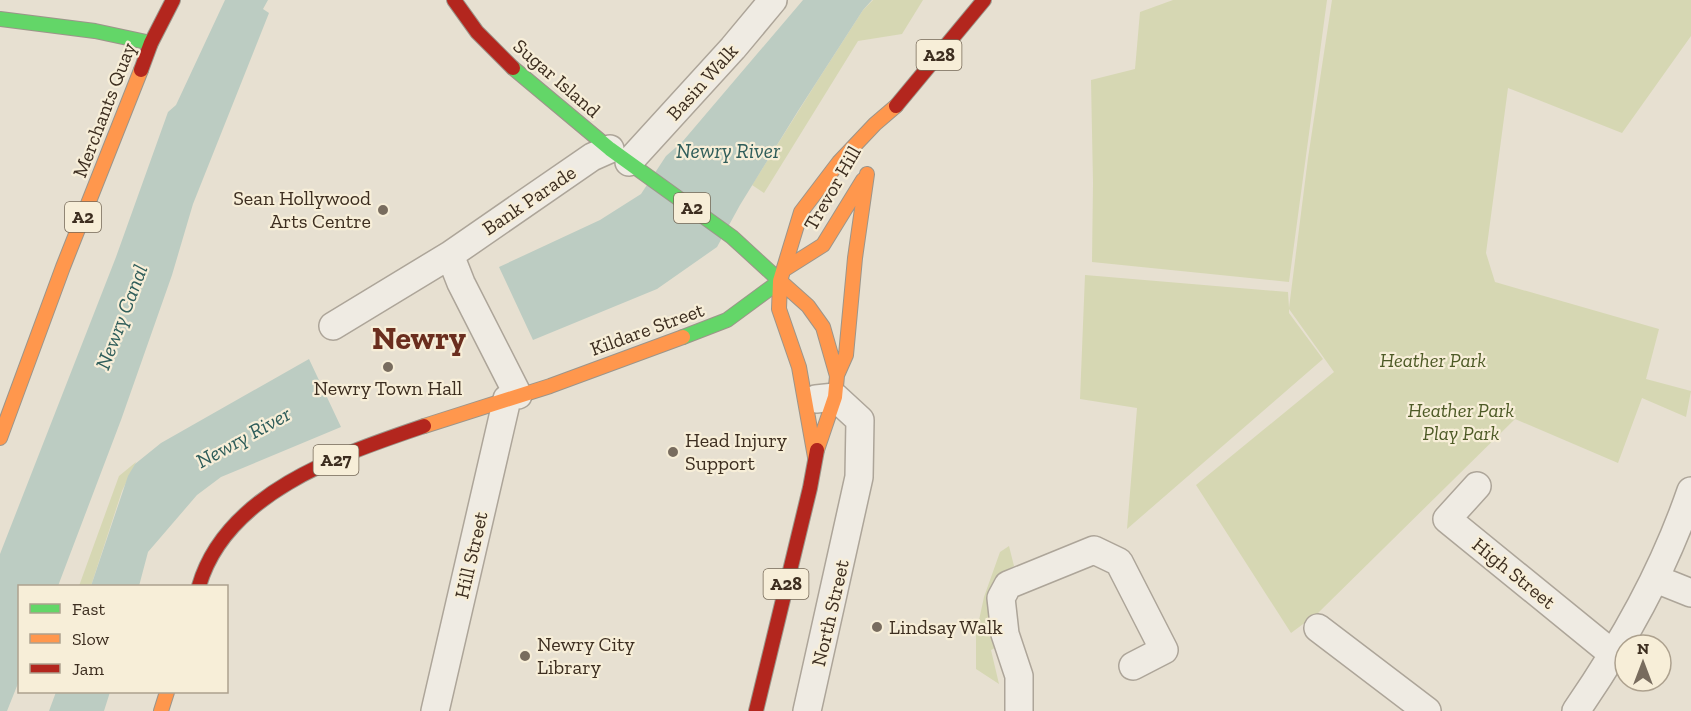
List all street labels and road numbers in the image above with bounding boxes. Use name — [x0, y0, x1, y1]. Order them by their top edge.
street label: Sugar Island — [509, 34, 605, 122]
street label: Merchants Quay — [67, 38, 141, 181]
street label: Basin Walk — [661, 38, 743, 125]
road number: A28 — [916, 40, 962, 70]
street label: Trevor Hill — [798, 141, 866, 235]
street label: Bank Parade — [478, 160, 580, 240]
road number: A2 — [674, 193, 710, 223]
road number: A2 — [65, 202, 101, 232]
street label: Kildare Street — [587, 297, 708, 361]
road number: A27 — [314, 445, 358, 475]
street label: Hill Street — [449, 509, 493, 601]
street label: High Street — [1468, 532, 1561, 614]
street label: North Street — [806, 557, 854, 669]
road number: A28 — [764, 569, 808, 599]

